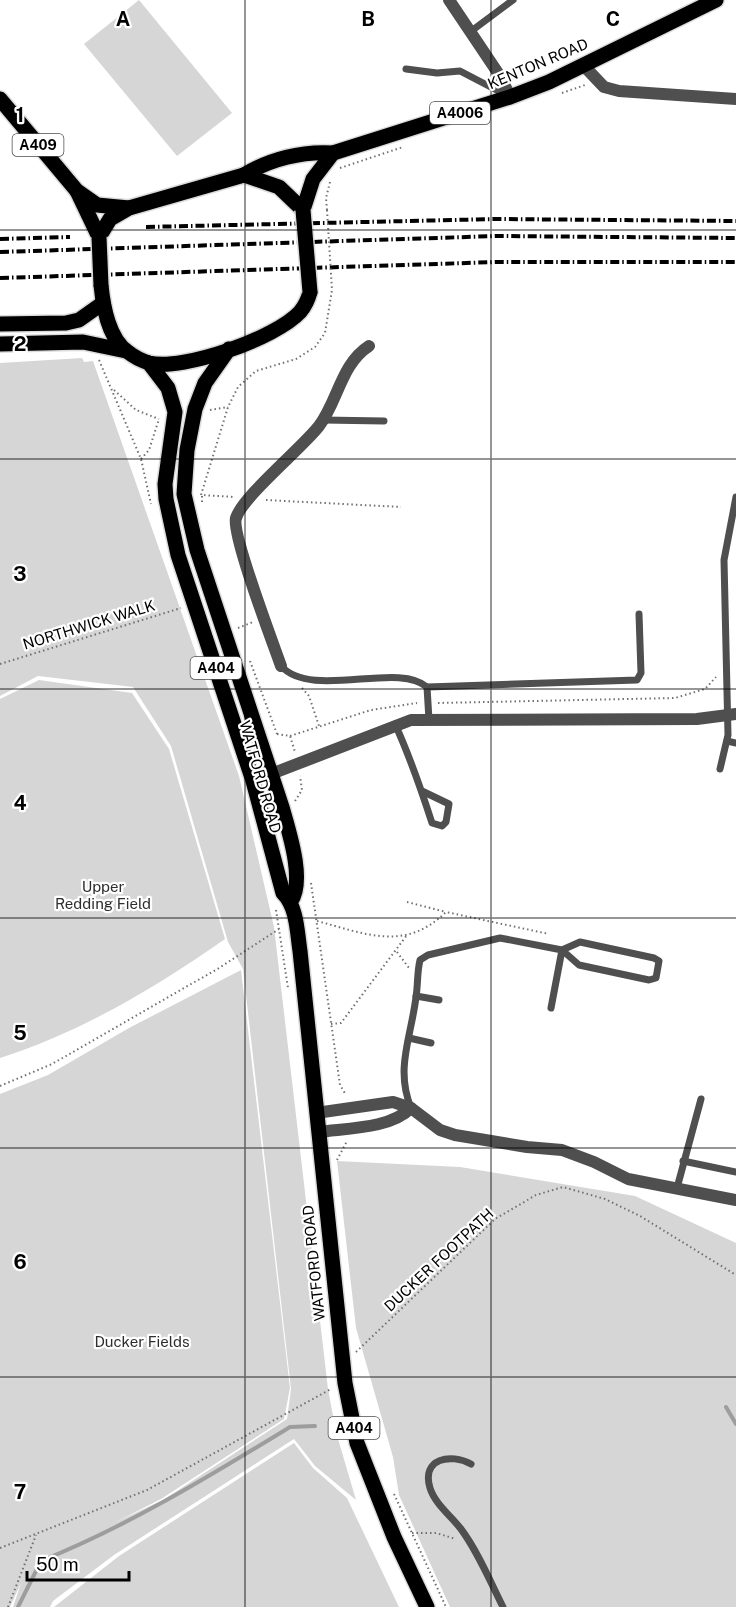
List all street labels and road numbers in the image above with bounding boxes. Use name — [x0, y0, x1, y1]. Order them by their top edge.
street label: KENTON ROAD — [485, 35, 590, 92]
road number: A4006 — [430, 102, 490, 124]
road number: A409 — [12, 134, 63, 156]
street label: NORTHWICK WALK — [21, 596, 157, 653]
road number: A404 — [190, 657, 242, 679]
street label: WATFORD ROAD — [236, 719, 285, 835]
street label: WATFORD ROAD — [299, 1204, 328, 1322]
street label: DUCKER FOOTPATH — [381, 1205, 497, 1315]
road number: A404 — [328, 1417, 380, 1439]

